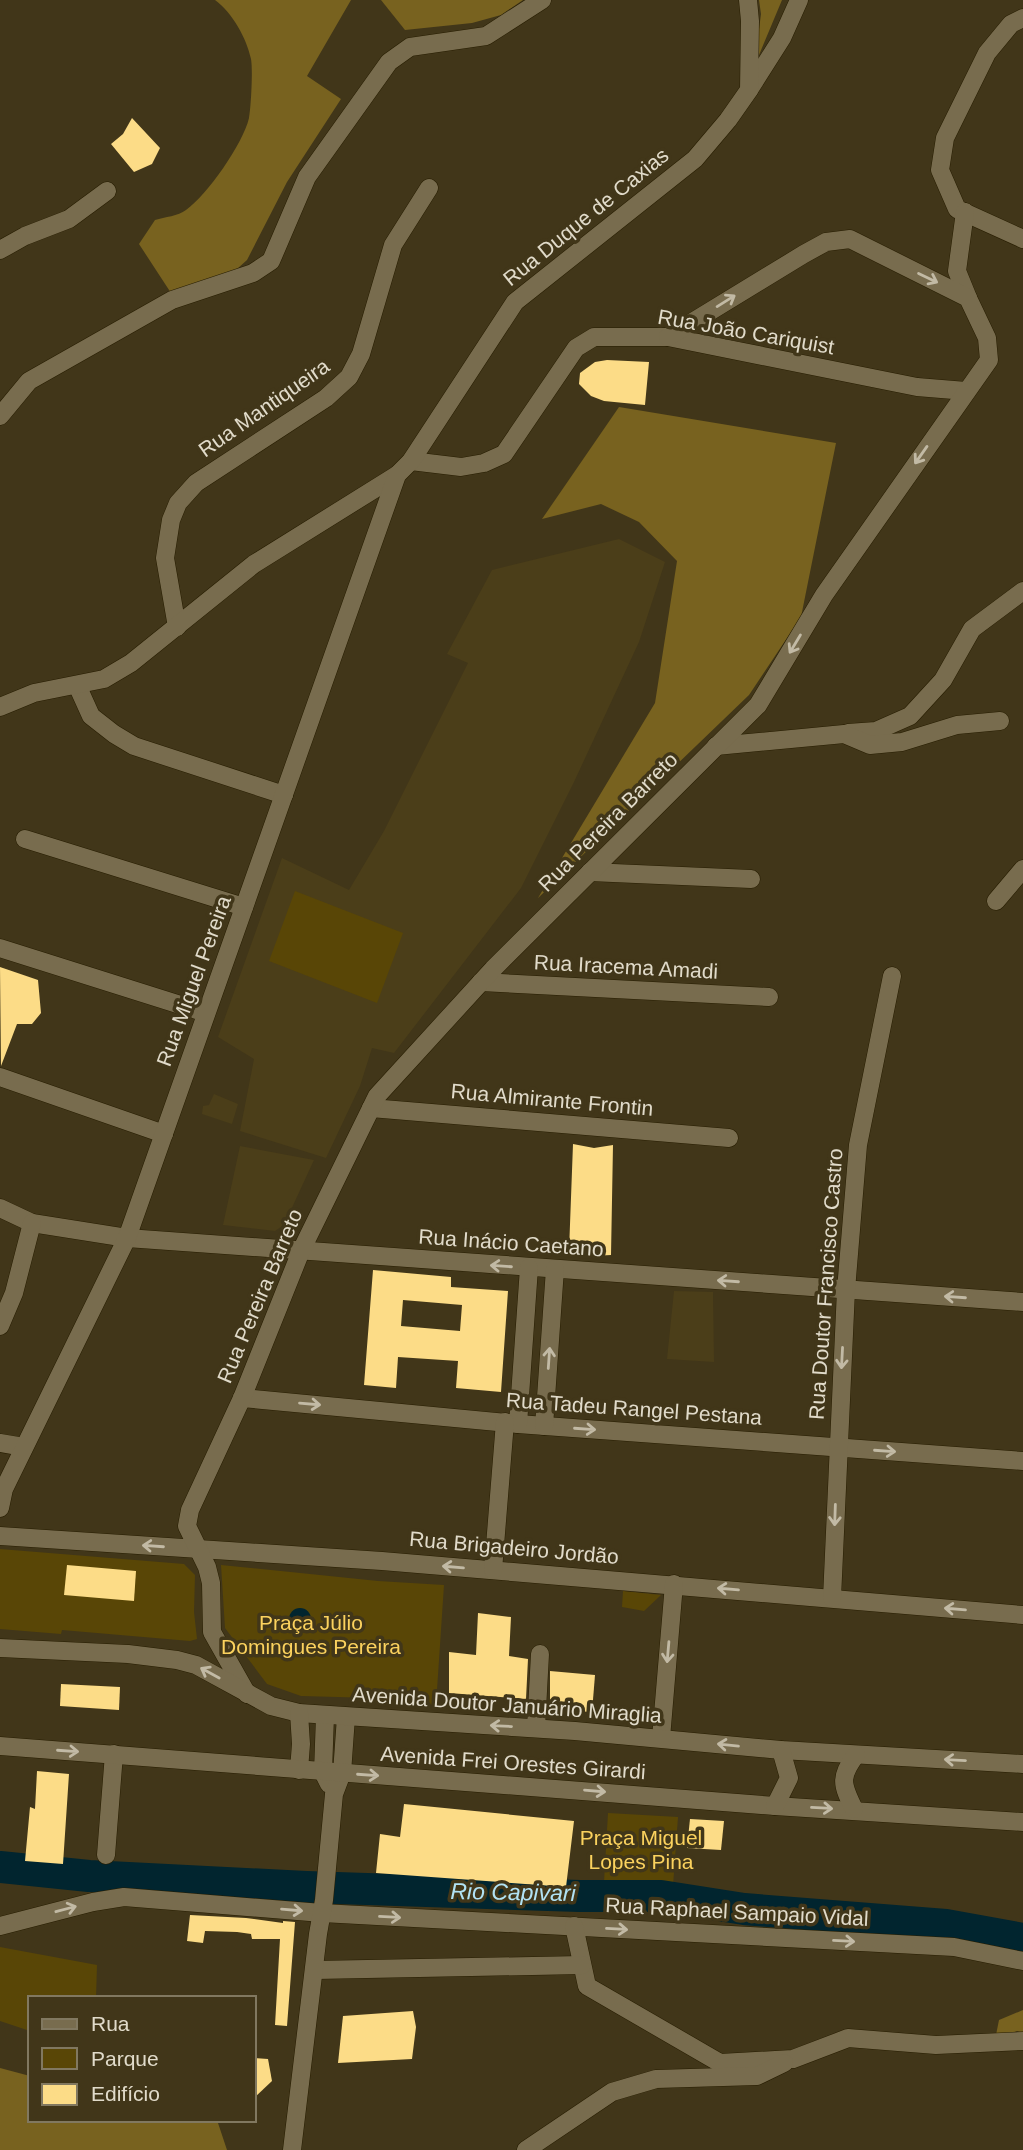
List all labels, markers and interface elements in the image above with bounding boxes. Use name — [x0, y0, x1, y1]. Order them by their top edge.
street label: Rua Duque de Caxias — [499, 143, 673, 290]
one-way arrow — [917, 272, 938, 286]
one-way arrow — [716, 294, 736, 308]
street label: Rua João Cariquist — [656, 305, 836, 358]
street label: Rua Mantiqueira — [194, 354, 334, 461]
one-way arrow — [914, 445, 928, 464]
one-way arrow — [787, 634, 801, 654]
street label: Rua Pereira Barreto — [533, 747, 682, 896]
street label: Rua Miguel Pereira — [152, 892, 235, 1069]
street label: Rua Iracema Amadi — [533, 950, 719, 983]
street label: Rua Almirante Frontin — [450, 1079, 654, 1120]
street label: Rua Doutor Francisco Castro — [805, 1148, 846, 1420]
street label: Rua Pereira Barreto — [212, 1205, 307, 1386]
street label: Rua Inácio Caetano — [418, 1225, 604, 1260]
one-way arrow — [490, 1259, 513, 1272]
one-way arrow — [717, 1274, 740, 1287]
one-way arrow — [944, 1291, 967, 1304]
one-way arrow — [835, 1346, 848, 1369]
one-way arrow — [542, 1347, 555, 1370]
street label: Rua Tadeu Rangel Pestana — [505, 1388, 763, 1429]
one-way arrow — [298, 1398, 320, 1411]
one-way arrow — [573, 1423, 596, 1436]
one-way arrow — [873, 1445, 896, 1458]
one-way arrow — [828, 1503, 842, 1526]
street label: Rua Brigadeiro Jordão — [408, 1527, 620, 1568]
one-way arrow — [142, 1539, 164, 1552]
one-way arrow — [442, 1560, 465, 1573]
one-way arrow — [718, 1582, 740, 1595]
one-way arrow — [944, 1602, 967, 1615]
park label: Praça Júlio Domingues Pereira — [221, 1611, 401, 1658]
one-way arrow — [661, 1640, 674, 1662]
one-way arrow — [200, 1666, 221, 1679]
street label: Avenida Doutor Januário Miraglia — [352, 1682, 663, 1727]
one-way arrow — [490, 1720, 513, 1733]
one-way arrow — [717, 1738, 740, 1751]
street label: Avenida Frei Orestes Girardi — [380, 1742, 646, 1783]
one-way arrow — [56, 1745, 79, 1758]
one-way arrow — [944, 1754, 967, 1767]
one-way arrow — [356, 1769, 379, 1782]
one-way arrow — [583, 1785, 606, 1798]
one-way arrow — [810, 1801, 833, 1814]
park label: Praça Miguel Lopes Pina — [580, 1826, 702, 1873]
water label: Rio Capivari — [450, 1878, 577, 1906]
street label: Rua Raphael Sampaio Vidal — [605, 1893, 869, 1930]
one-way arrow — [54, 1902, 77, 1915]
one-way arrow — [280, 1904, 302, 1917]
one-way arrow — [378, 1910, 401, 1923]
one-way arrow — [605, 1922, 628, 1935]
one-way arrow — [832, 1935, 855, 1948]
legend — [28, 1996, 256, 2122]
text: Rua — [91, 2012, 130, 2035]
text: Parque — [91, 2047, 159, 2070]
text: Edifício — [91, 2082, 160, 2105]

